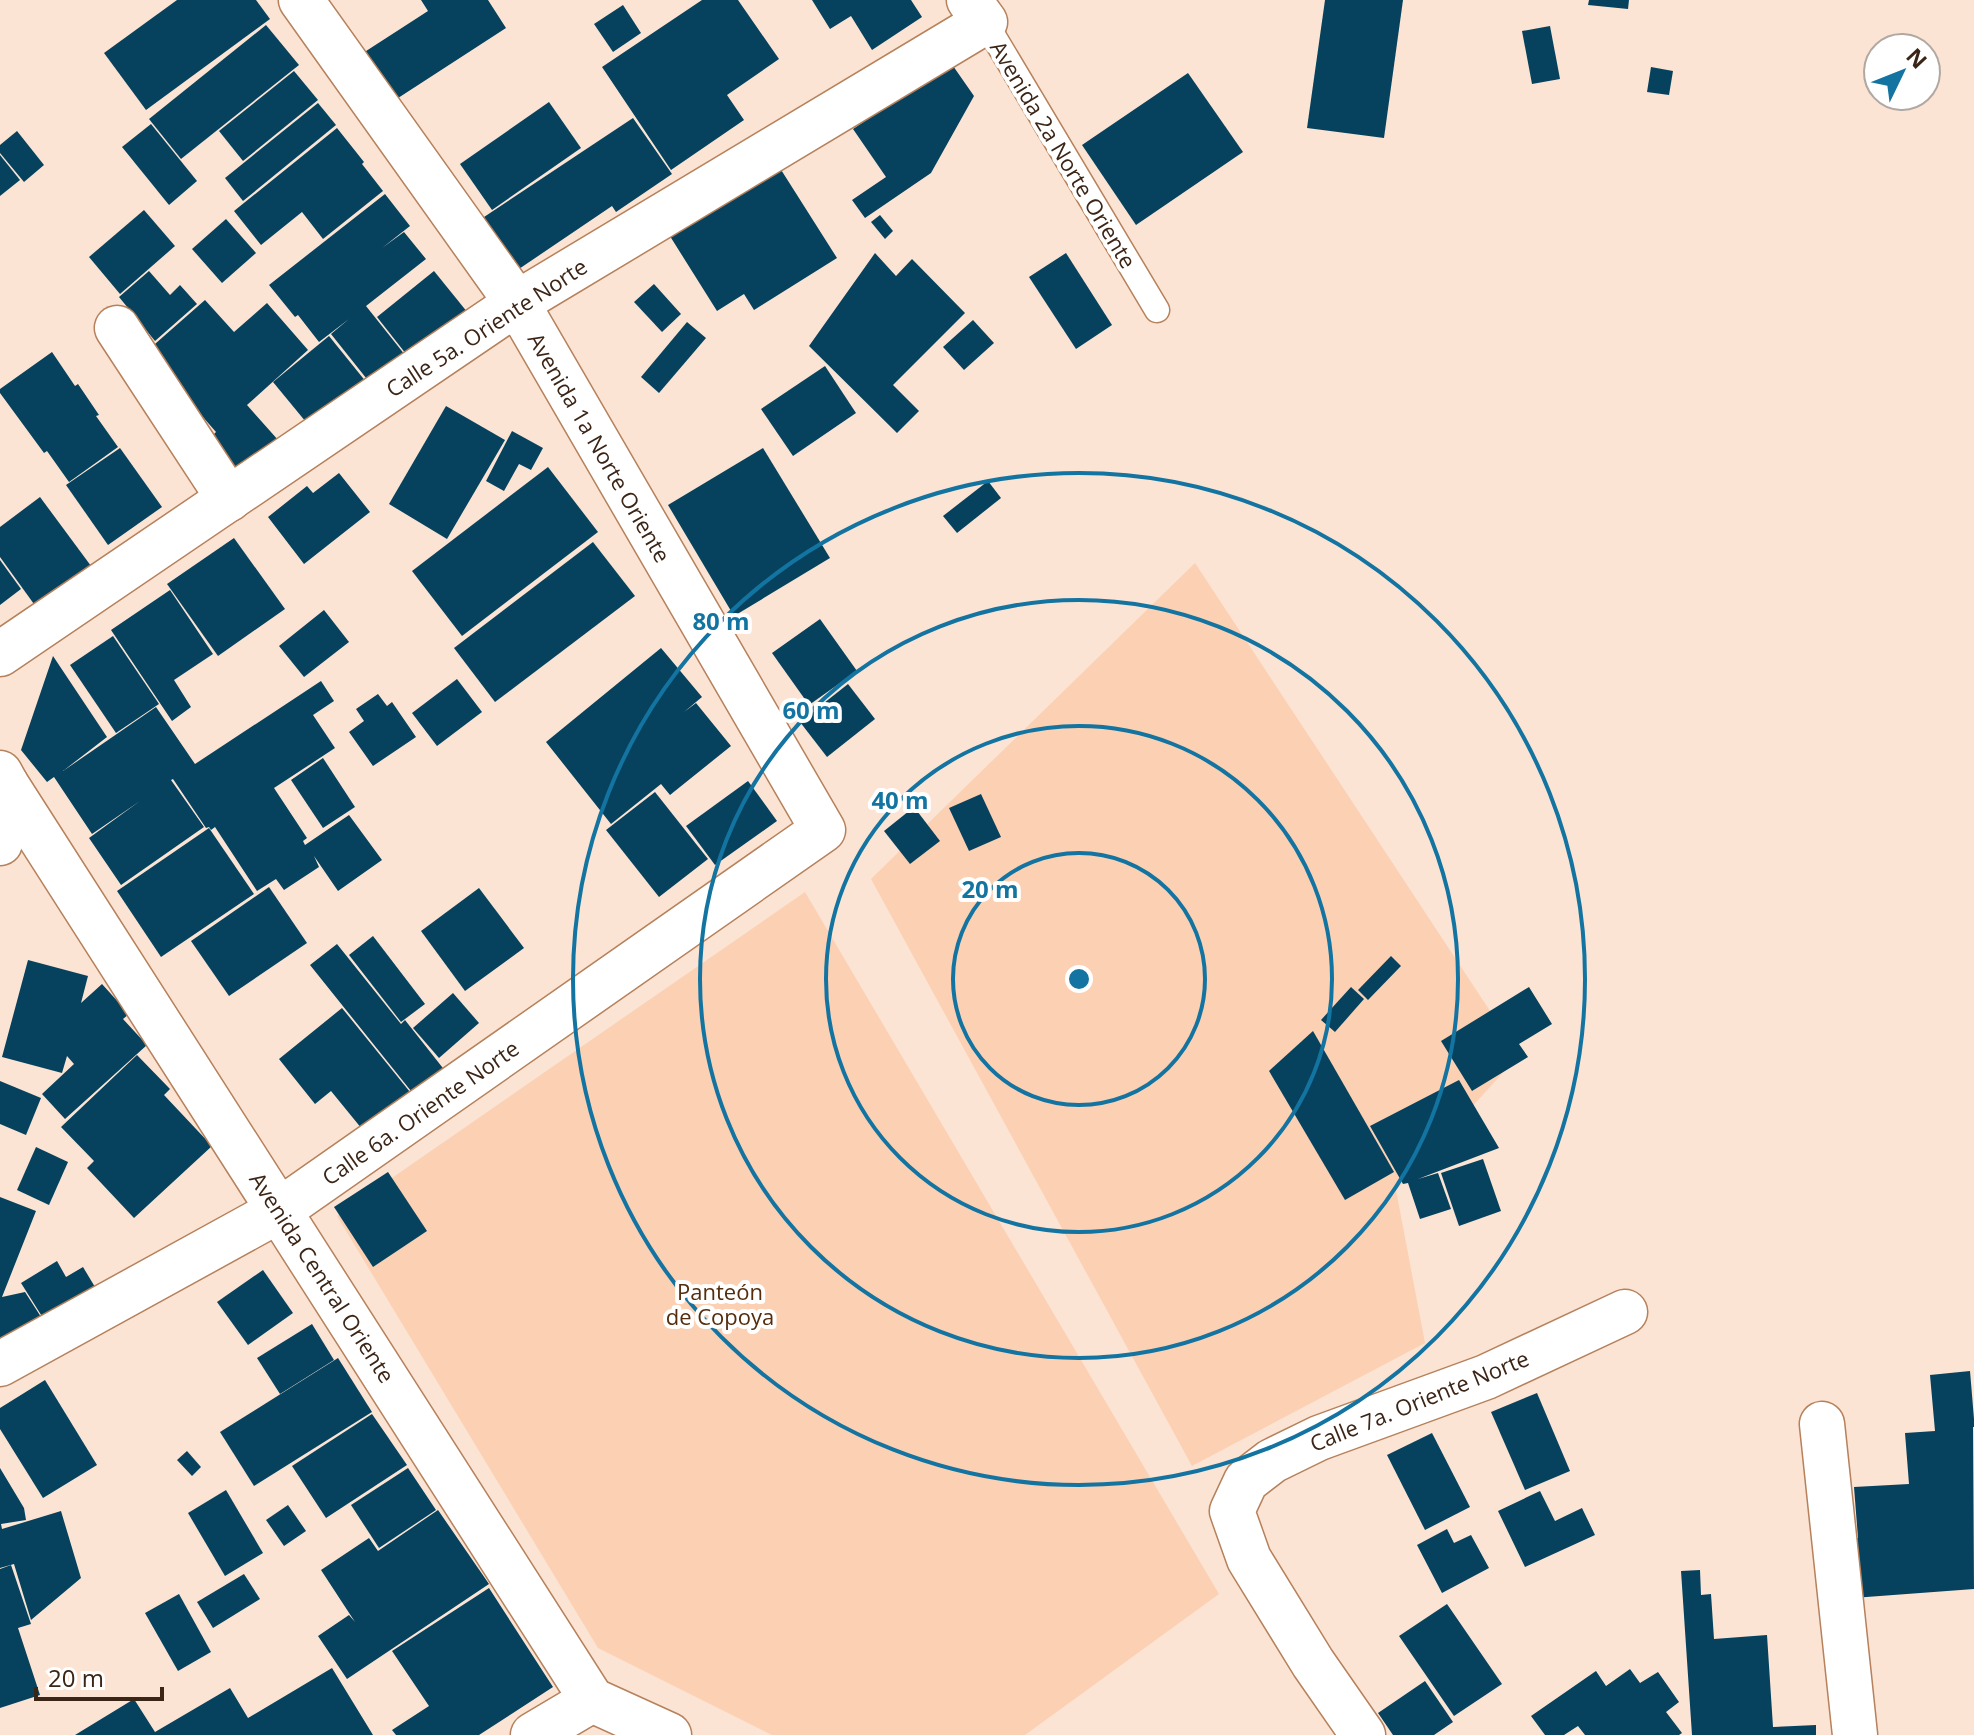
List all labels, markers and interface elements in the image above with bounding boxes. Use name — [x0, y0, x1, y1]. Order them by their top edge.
north arrow — [1862, 32, 1942, 112]
street label: Avenida 2a Norte Oriente — [984, 35, 1144, 273]
text: N — [1900, 41, 1934, 74]
street label: Calle 5a. Oriente Norte — [380, 251, 592, 403]
street label: Avenida 1a Norte Oriente — [522, 327, 678, 567]
text: 80 m — [692, 604, 750, 637]
text: 60 m — [782, 693, 840, 726]
text: 40 m — [871, 783, 929, 816]
text: 20 m — [961, 872, 1019, 905]
centre of rings — [1065, 965, 1093, 993]
street label: Calle 6a. Oriente Norte — [316, 1033, 524, 1191]
street label: Avenida Central Oriente — [244, 1166, 402, 1388]
park label: Panteón de Copoya — [666, 1276, 774, 1331]
street label: Calle 7a. Oriente Norte — [1305, 1342, 1533, 1458]
scale bar — [36, 1651, 162, 1701]
text: 20 m — [48, 1661, 104, 1694]

